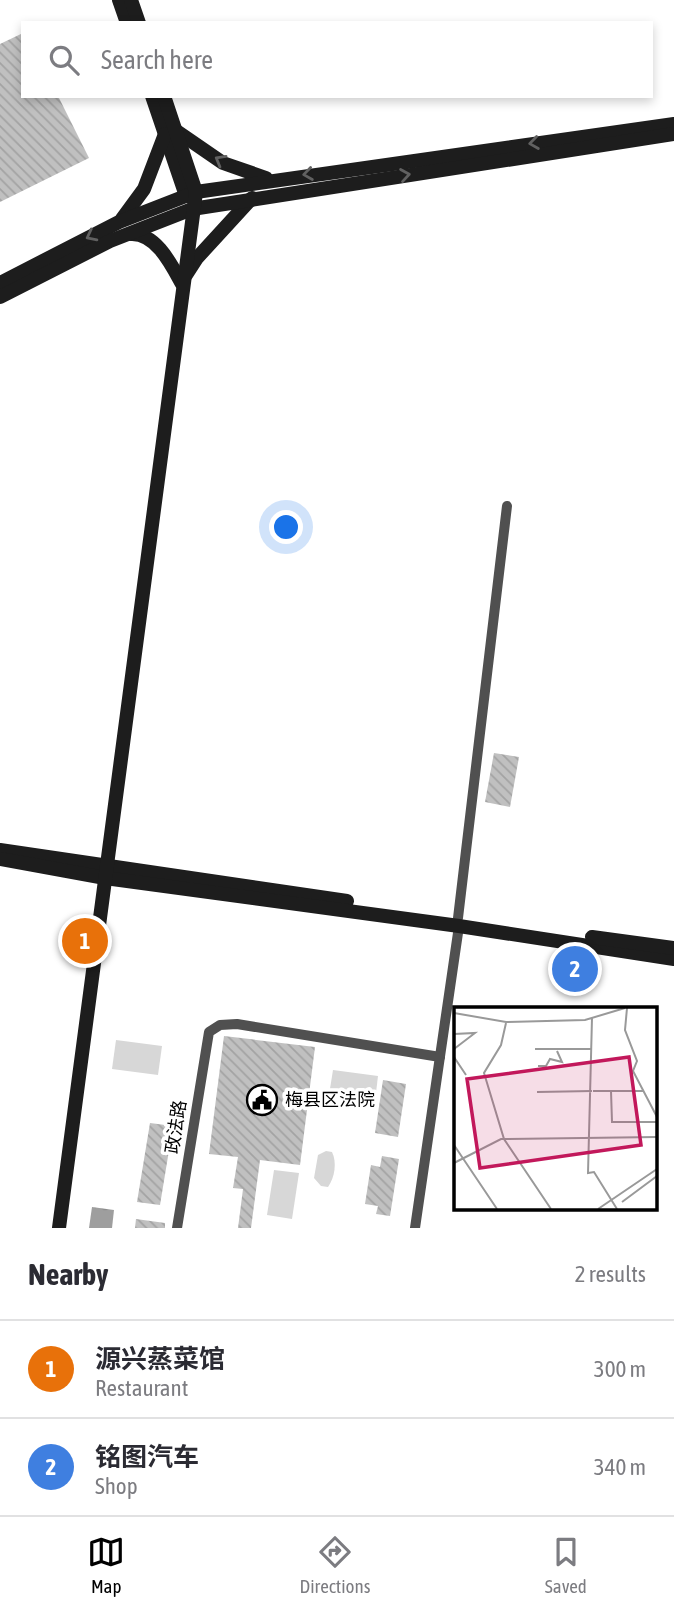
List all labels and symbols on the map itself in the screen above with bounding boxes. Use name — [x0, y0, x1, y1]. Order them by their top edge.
one-way arrow — [528, 135, 539, 150]
one-way arrow — [215, 155, 227, 168]
one-way arrow — [302, 167, 314, 182]
one-way arrow — [399, 168, 411, 183]
one-way arrow — [86, 227, 98, 241]
your location — [269, 510, 303, 544]
pin: 1 — [62, 915, 108, 967]
pin: 2 — [552, 943, 598, 995]
inset map — [454, 1007, 656, 1210]
public building icon: 梅县区法院 — [245, 1083, 279, 1117]
place label: 梅县区法院 — [285, 1089, 375, 1110]
street label: 政法路 — [161, 1099, 190, 1155]

